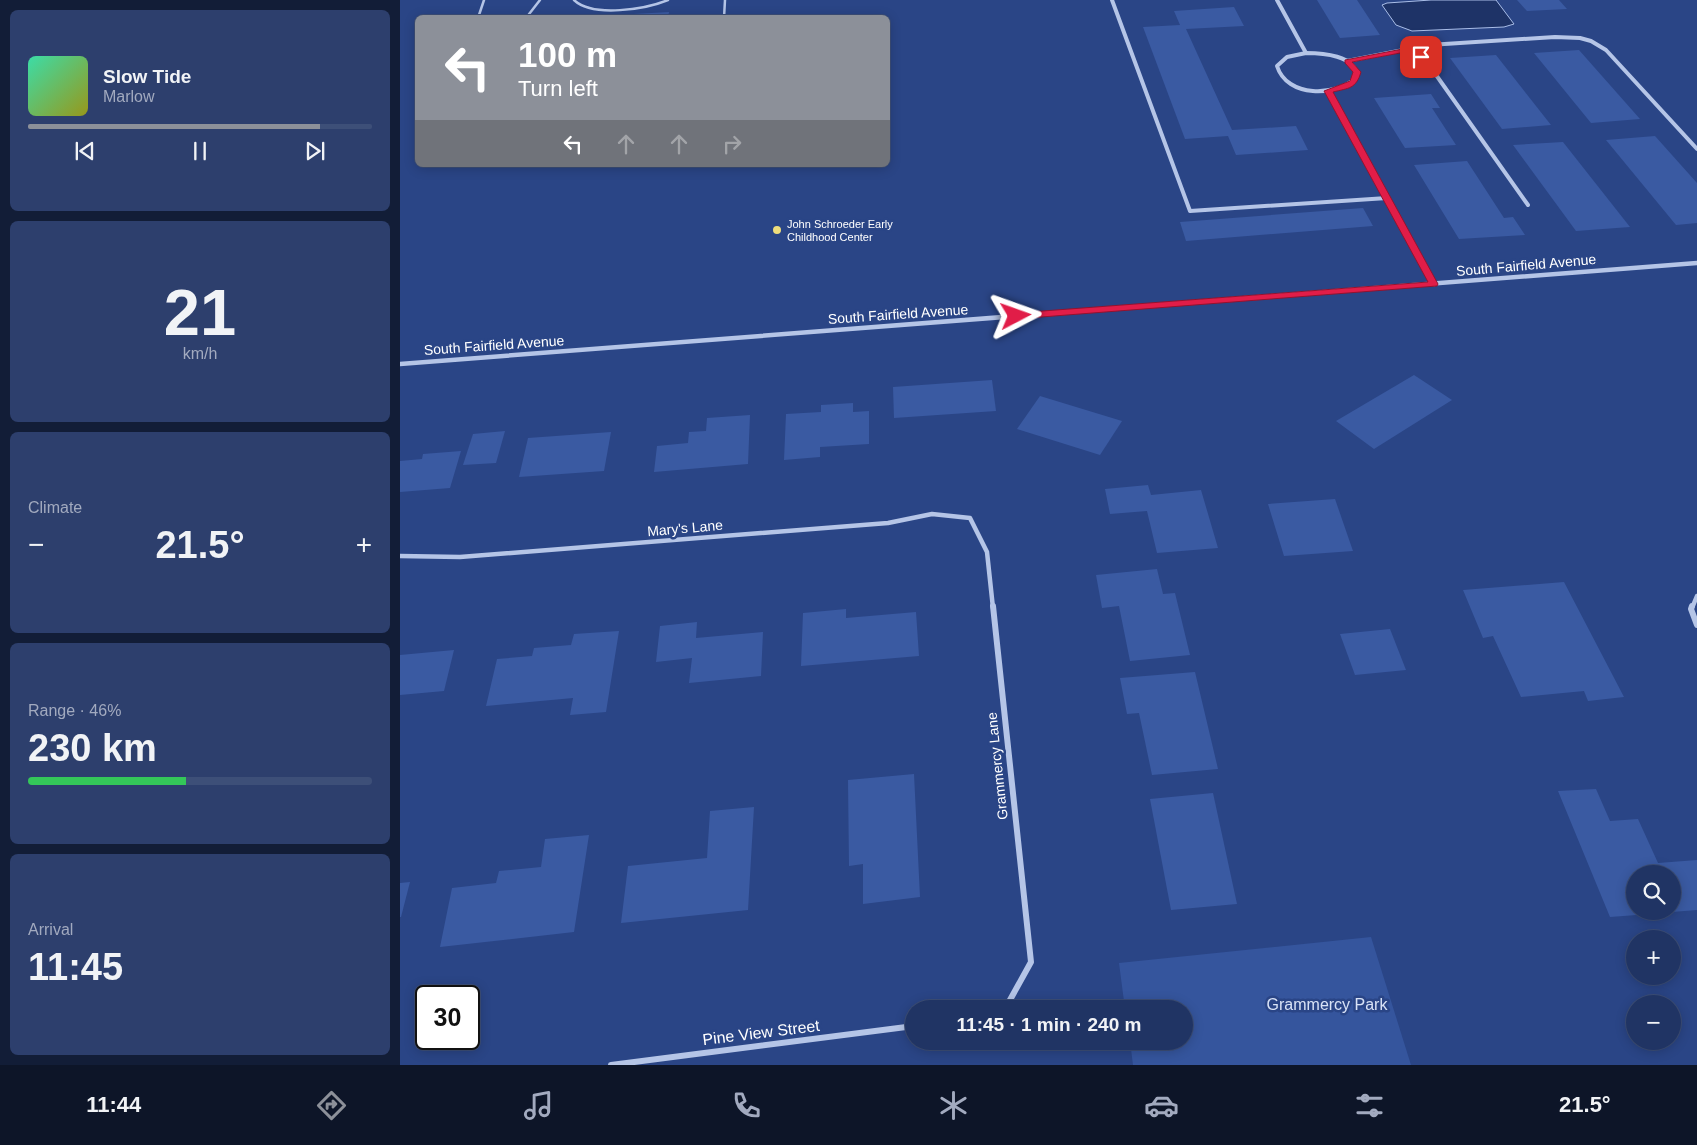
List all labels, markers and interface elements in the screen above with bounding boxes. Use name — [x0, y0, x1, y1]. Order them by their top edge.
icon: left — [435, 35, 500, 100]
text: 100 m — [518, 35, 617, 74]
pin — [1400, 36, 1442, 78]
icon: arrive — [1407, 43, 1435, 71]
text: Slow Tide — [103, 66, 191, 87]
text: Turn left — [518, 76, 598, 101]
text: Marlow — [103, 88, 155, 105]
icon: left — [559, 130, 587, 158]
icon: ahead — [612, 130, 640, 158]
icon: ahead — [665, 130, 693, 158]
icon: right — [718, 130, 746, 158]
icon: previous — [71, 137, 99, 165]
icon: pause — [186, 137, 214, 165]
icon: next — [301, 137, 329, 165]
place label: John Schroeder Early Childhood Center — [787, 218, 893, 243]
marker: John Schroeder Early Childhood Center — [771, 224, 783, 236]
street label: South Fairfield Avenue — [1455, 251, 1597, 279]
text: 21 — [164, 276, 236, 349]
position arrow — [989, 289, 1041, 341]
street label: South Fairfield Avenue — [827, 301, 969, 327]
street label: South Fairfield Avenue — [423, 332, 565, 358]
text: km/h — [183, 345, 217, 362]
text: Climate — [28, 499, 82, 516]
street label: Mary's Lane — [647, 517, 724, 539]
text: 21.5° — [155, 524, 245, 566]
text: − — [28, 529, 44, 560]
text: + — [356, 529, 372, 560]
text: Range · 46% — [28, 702, 121, 719]
street label: Grammercy Lane — [983, 711, 1011, 821]
text: 230 km — [28, 727, 157, 769]
map controls — [1626, 865, 1681, 1050]
button: search — [1626, 865, 1681, 920]
text: Arrival — [28, 921, 73, 938]
button: + — [1626, 930, 1681, 985]
text: 11:45 — [28, 946, 123, 988]
speed limit sign: 30 — [415, 985, 480, 1050]
button: − — [1626, 995, 1681, 1050]
park label: Grammercy Park — [1267, 996, 1388, 1013]
text: 11:45 · 1 min · 240 m — [957, 1014, 1141, 1035]
street label: Pine View Street — [701, 1017, 821, 1048]
icon: directions — [314, 1088, 349, 1123]
icon: music — [521, 1088, 556, 1123]
icon: phone — [729, 1088, 764, 1123]
icon: climate — [936, 1088, 971, 1123]
icon: car — [1144, 1088, 1179, 1123]
icon: filters — [1352, 1088, 1387, 1123]
text: 11:44 — [86, 1092, 141, 1117]
text: 21.5° — [1559, 1092, 1611, 1117]

